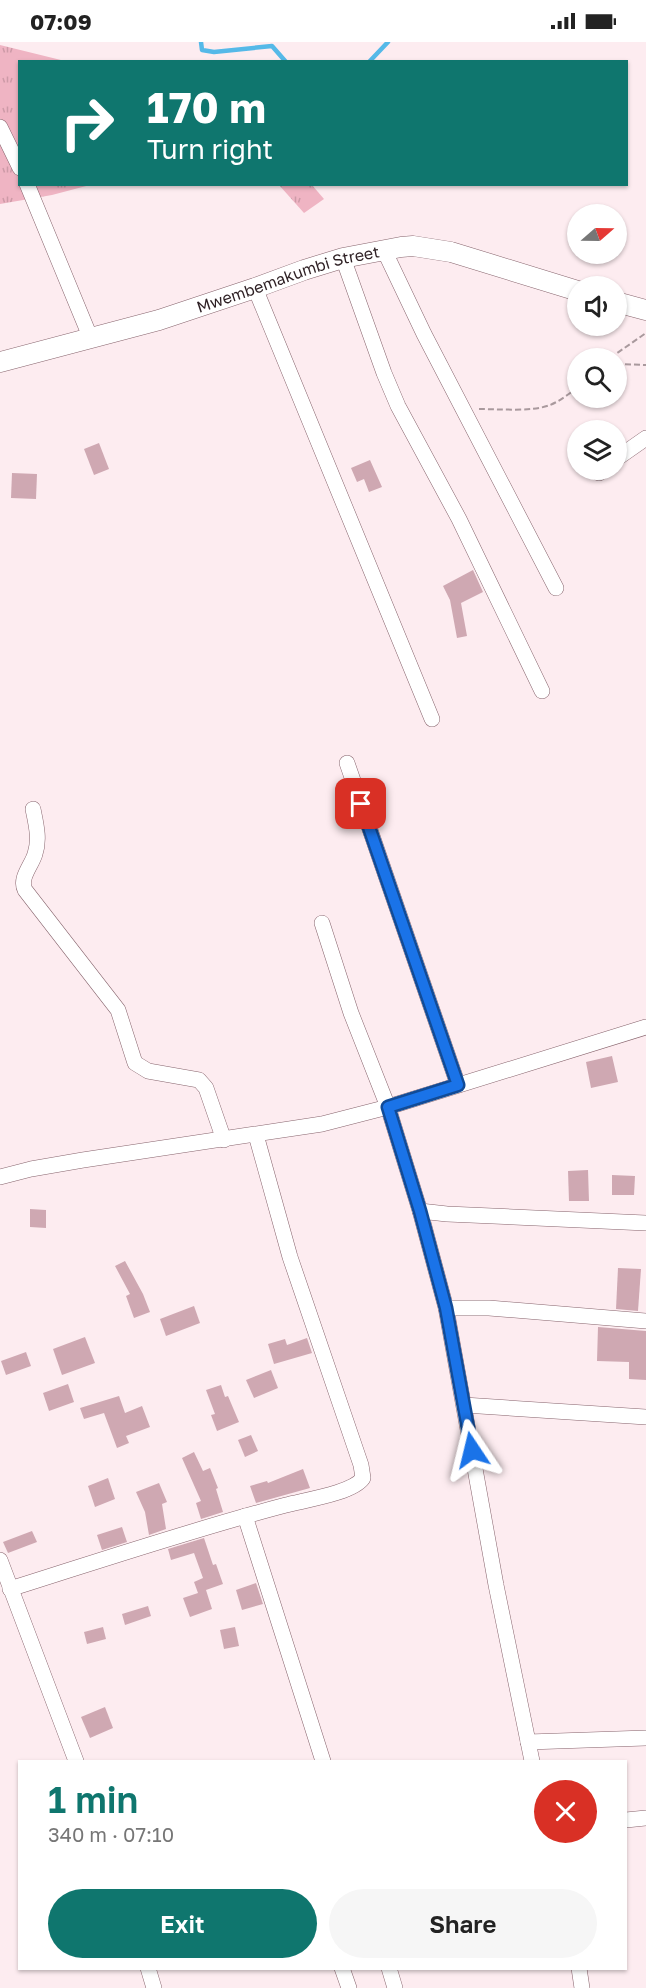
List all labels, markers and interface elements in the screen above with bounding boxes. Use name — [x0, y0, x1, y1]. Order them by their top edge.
text: 07:09 — [30, 8, 92, 35]
text: 170 m — [147, 82, 266, 132]
icon: right — [48, 84, 126, 162]
text: Turn right — [147, 133, 273, 165]
north arrow — [567, 204, 627, 264]
map controls — [567, 204, 627, 480]
street label: Mwembemakumbi Street — [194, 241, 381, 317]
button: sound — [567, 276, 627, 336]
button: search — [567, 348, 627, 408]
button: layers — [567, 420, 627, 480]
pin — [335, 778, 386, 829]
icon: arrive — [344, 787, 377, 820]
position arrow — [440, 1418, 504, 1482]
text: 1 min — [48, 1778, 138, 1821]
button: close — [534, 1780, 597, 1843]
text: 340 m · 07:10 — [48, 1822, 174, 1846]
button: Exit — [48, 1889, 317, 1958]
button: Share — [329, 1889, 597, 1958]

